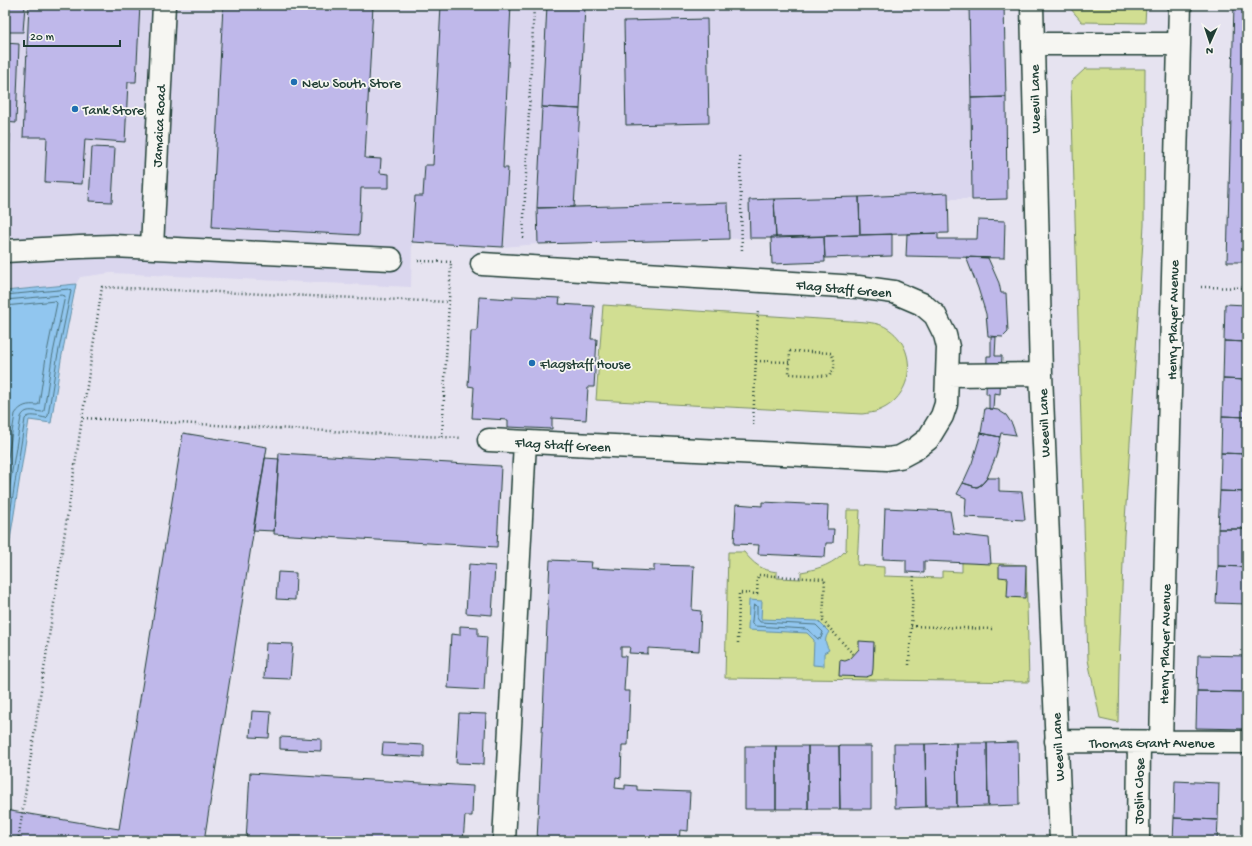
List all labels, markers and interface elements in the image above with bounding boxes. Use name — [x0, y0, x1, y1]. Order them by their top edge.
scale bar — [24, 22, 120, 48]
north arrow — [1190, 22, 1230, 62]
text: 20 m — [30, 31, 55, 45]
text: N — [1206, 44, 1213, 56]
street label: Weevil Lane — [1027, 64, 1046, 133]
place label: New South Store — [302, 76, 402, 93]
marker: New South Store — [289, 77, 299, 87]
street label: Jamaica Road — [150, 83, 171, 168]
place label: Tank Store — [82, 103, 145, 120]
marker: Tank Store — [70, 104, 80, 114]
street label: Henry Player Avenue — [1165, 259, 1184, 380]
street label: Flag Staff Green — [794, 278, 893, 303]
place label: Flagstaff House — [539, 357, 632, 374]
marker: Flagstaff House — [527, 358, 537, 368]
street label: Weevil Lane — [1036, 388, 1055, 458]
street label: Flag Staff Green — [513, 435, 612, 458]
street label: Henry Player Avenue — [1157, 583, 1176, 704]
street label: Weevil Lane — [1049, 711, 1070, 782]
street label: Thomas Grant Avenue — [1088, 736, 1216, 753]
street label: Joslin Close — [1131, 757, 1150, 824]

